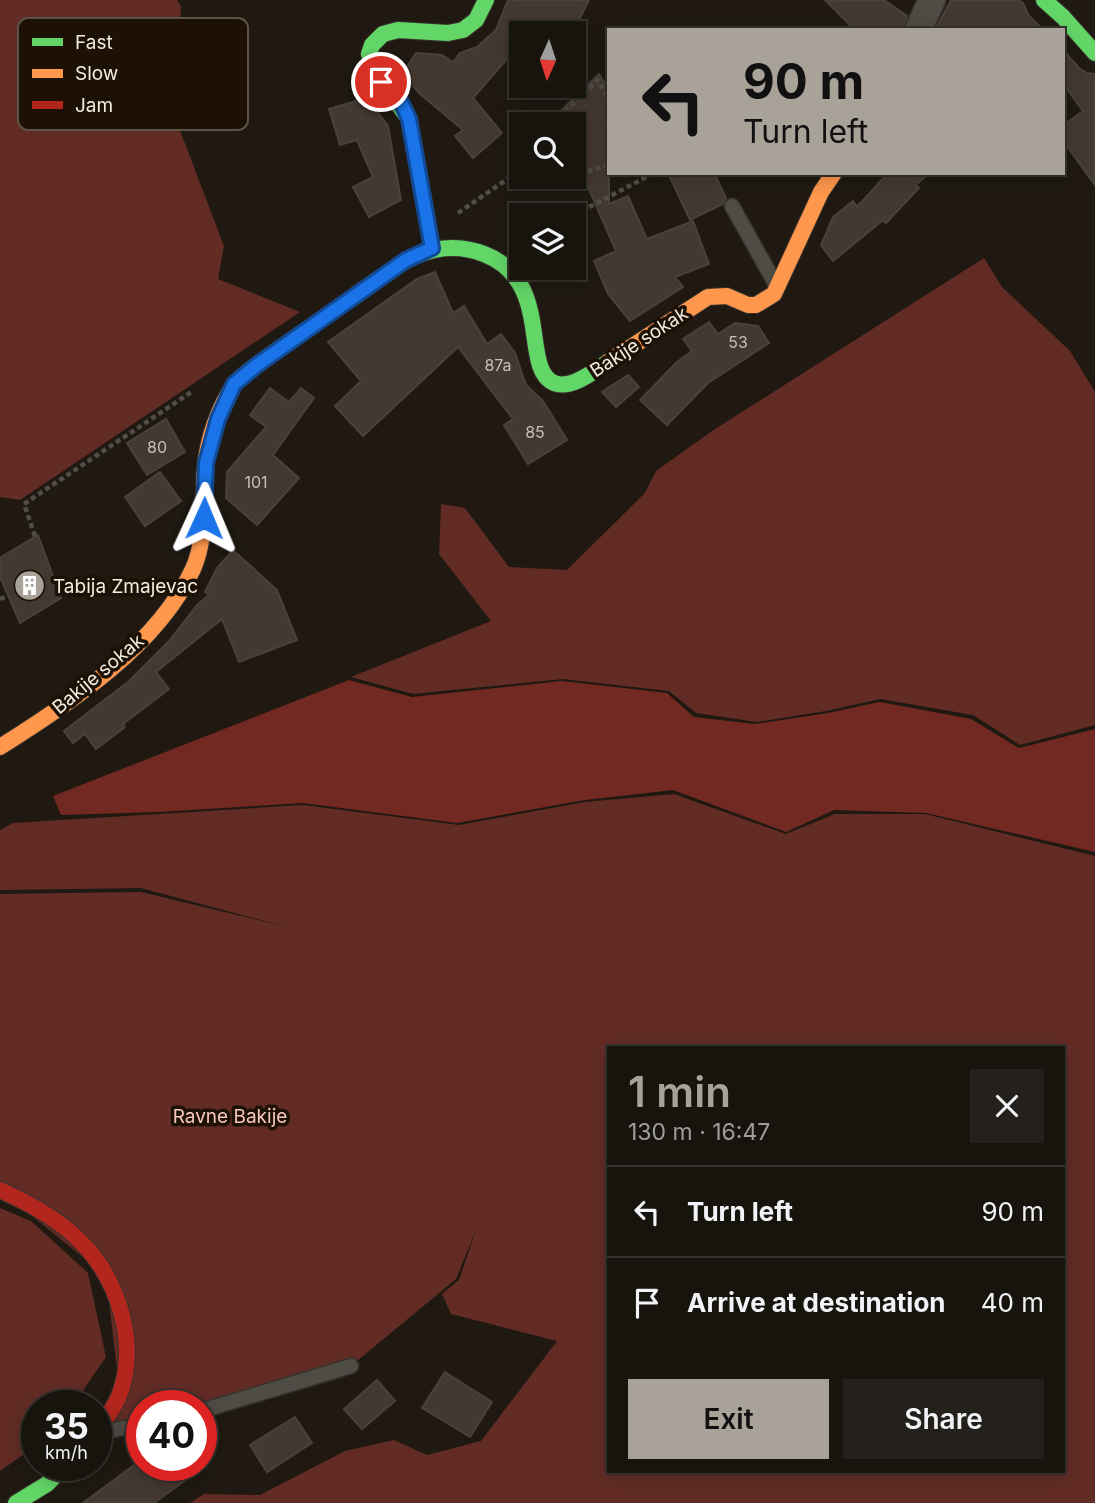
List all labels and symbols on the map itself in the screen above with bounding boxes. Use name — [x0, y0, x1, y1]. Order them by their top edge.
legend — [18, 18, 248, 130]
north arrow — [509, 21, 586, 98]
text: Fast — [75, 31, 113, 54]
pin — [351, 52, 411, 112]
text: Slow — [75, 62, 118, 85]
text: Jam — [75, 94, 113, 117]
street label: Bakije sokak — [586, 302, 693, 382]
house number: 53 — [728, 332, 748, 352]
house number: 87a — [484, 355, 512, 375]
house number: 85 — [525, 422, 545, 442]
house number: 80 — [147, 437, 167, 457]
house number: 101 — [244, 472, 268, 492]
position arrow — [167, 481, 241, 555]
building icon: Tabija Zmajevac — [13, 569, 47, 603]
place label: Tabija Zmajevac — [53, 575, 198, 598]
street label: Bakije sokak — [48, 629, 149, 719]
park label: Ravne Bakije — [173, 1105, 287, 1128]
speed limit sign: 40 — [126, 1390, 217, 1481]

